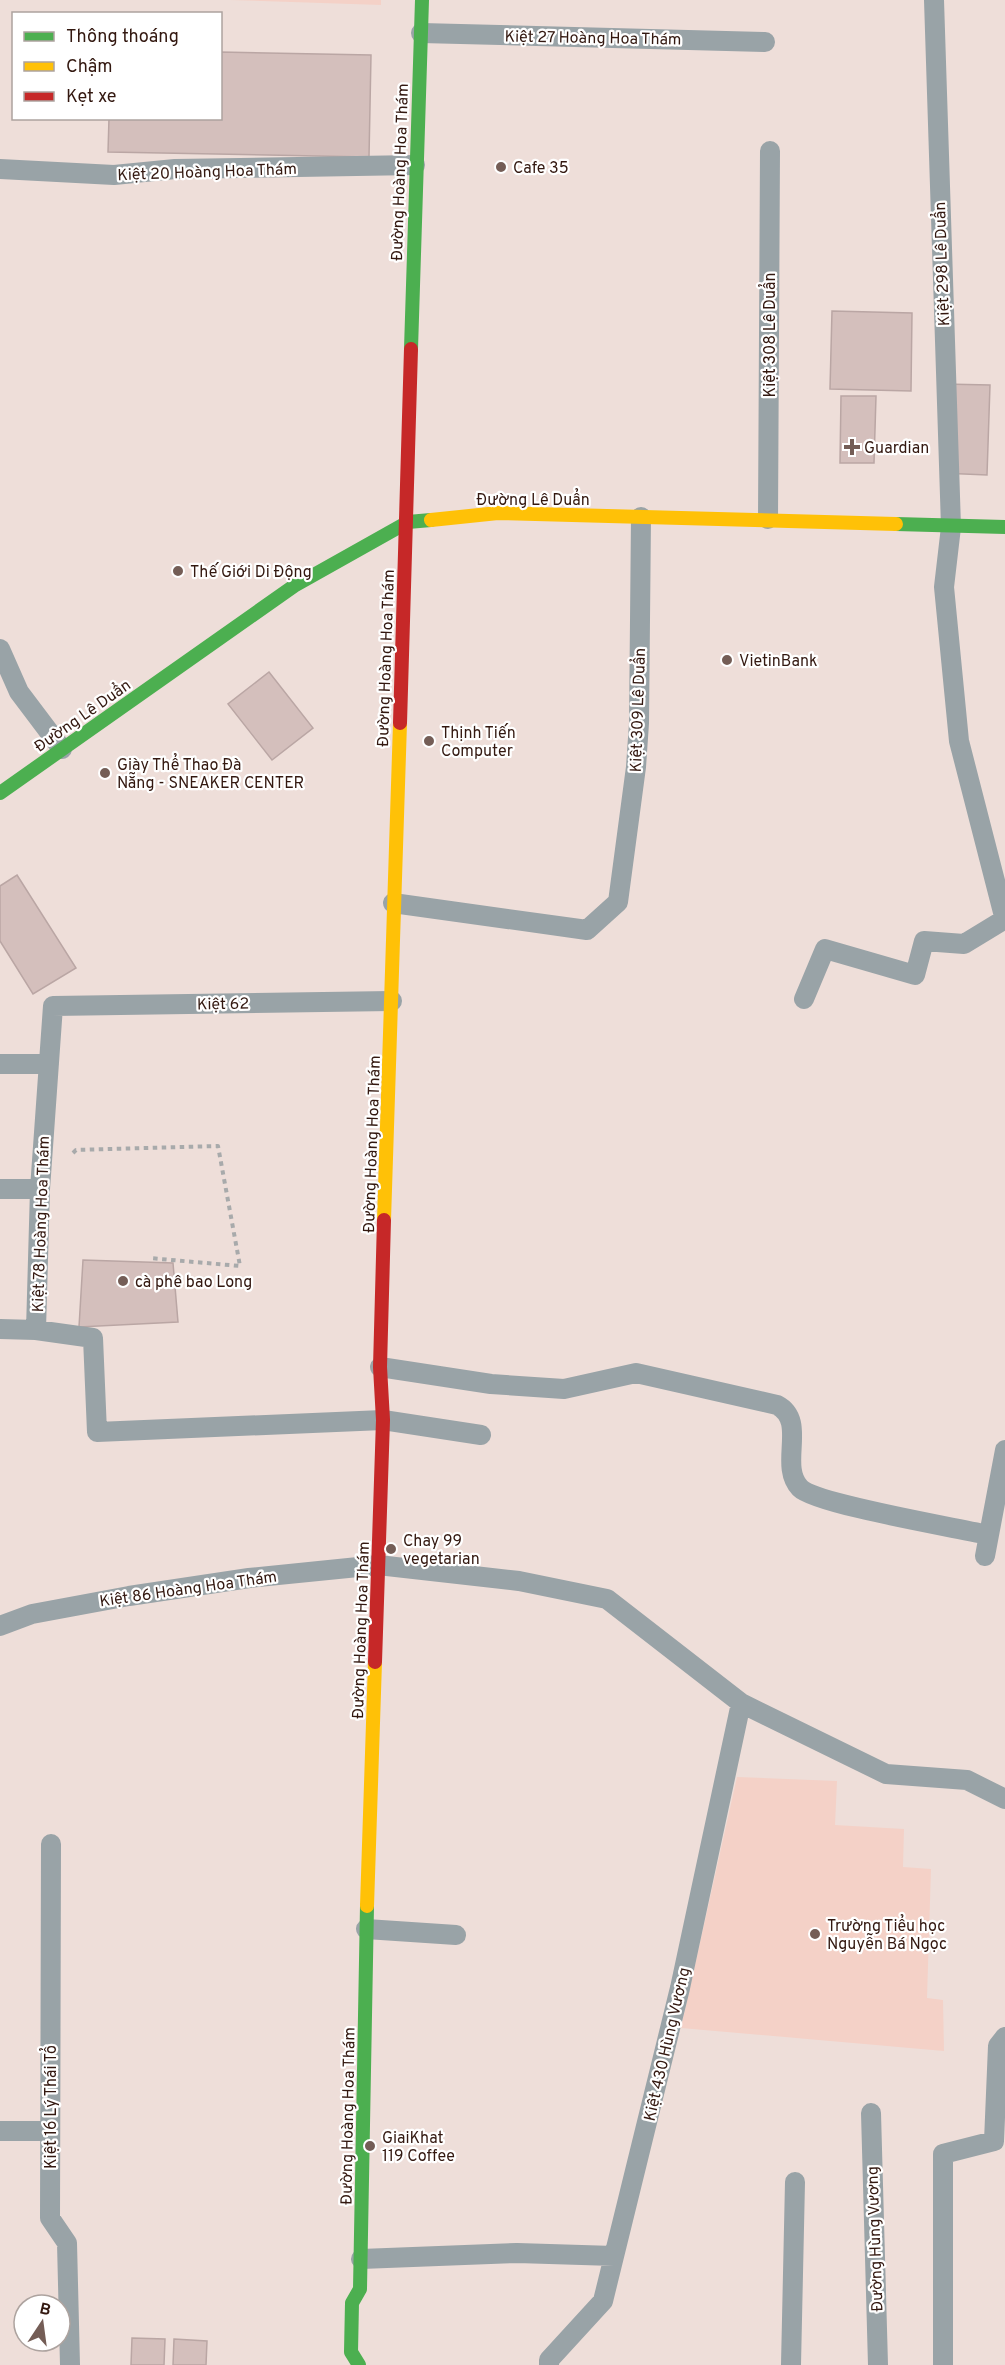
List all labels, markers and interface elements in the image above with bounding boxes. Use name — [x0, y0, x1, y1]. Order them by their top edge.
legend — [12, 12, 222, 120]
text: Thông thoáng — [66, 26, 179, 49]
street label: Kiệt 27 Hoàng Hoa Thám — [504, 27, 682, 51]
text: Chậm — [66, 56, 113, 79]
street label: Đường Hoàng Hoa Thám — [388, 83, 414, 261]
text: Kẹt xe — [66, 86, 116, 109]
place label: Cafe 35 — [513, 159, 569, 179]
street label: Kiệt 20 Hoàng Hoa Thám — [117, 160, 297, 186]
marker: Cafe 35 — [494, 160, 508, 174]
street label: Kiệt 298 Lê Duẩn — [928, 201, 955, 327]
street label: Kiệt 308 Lê Duẩn — [758, 273, 781, 397]
place label: Guardian — [864, 439, 929, 459]
marker: Guardian — [845, 440, 859, 454]
street label: Đường Lê Duẩn — [476, 488, 590, 511]
place label: Thế Giới Di Động — [190, 562, 312, 583]
marker: Thế Giới Di Động — [171, 564, 185, 578]
street label: Đường Hoàng Hoa Thám — [374, 569, 400, 747]
street label: Kiệt 309 Lê Duẩn — [624, 647, 651, 773]
place label: VietinBank — [739, 652, 818, 672]
marker: VietinBank — [720, 653, 734, 667]
street label: Đường Lê Duẩn — [29, 673, 135, 757]
place label: Thịnh Tiến Computer — [441, 723, 516, 762]
marker: Thịnh Tiến Computer — [422, 734, 436, 748]
place label: Giày Thể Thao Đà Nẵng - SNEAKER CENTER — [117, 753, 304, 794]
marker: Giày Thể Thao Đà Nẵng - SNEAKER CENTER — [98, 766, 112, 780]
street label: Kiệt 62 — [197, 995, 249, 1015]
street label: Đường Hoàng Hoa Thám — [360, 1055, 386, 1233]
street label: Kiệt 78 Hoàng Hoa Thám — [29, 1135, 55, 1313]
place label: cà phê bao Long — [135, 1273, 252, 1293]
marker: cà phê bao Long — [116, 1274, 130, 1288]
place label: Chay 99 vegetarian — [403, 1532, 480, 1570]
street label: Đường Hoàng Hoa Thám — [349, 1541, 375, 1719]
marker: Chay 99 vegetarian — [384, 1542, 398, 1556]
street label: Kiệt 86 Hoàng Hoa Thám — [98, 1568, 278, 1612]
place label: Trường Tiểu học Nguyễn Bá Ngọc — [827, 1914, 947, 1955]
marker: Trường Tiểu học Nguyễn Bá Ngọc — [808, 1927, 822, 1941]
street label: Kiệt 430 Hùng Vương — [641, 1966, 695, 2123]
street label: Đường Hoàng Hoa Thám — [337, 2027, 361, 2205]
street label: Kiệt 16 Lý Thái Tổ — [39, 2045, 62, 2169]
place label: GiaiKhat 119 Coffee — [382, 2129, 455, 2167]
marker: GiaiKhat 119 Coffee — [363, 2139, 377, 2153]
street label: Đường Hùng Vương — [863, 2166, 889, 2312]
north arrow — [12, 2293, 72, 2353]
text: B — [37, 2299, 53, 2321]

